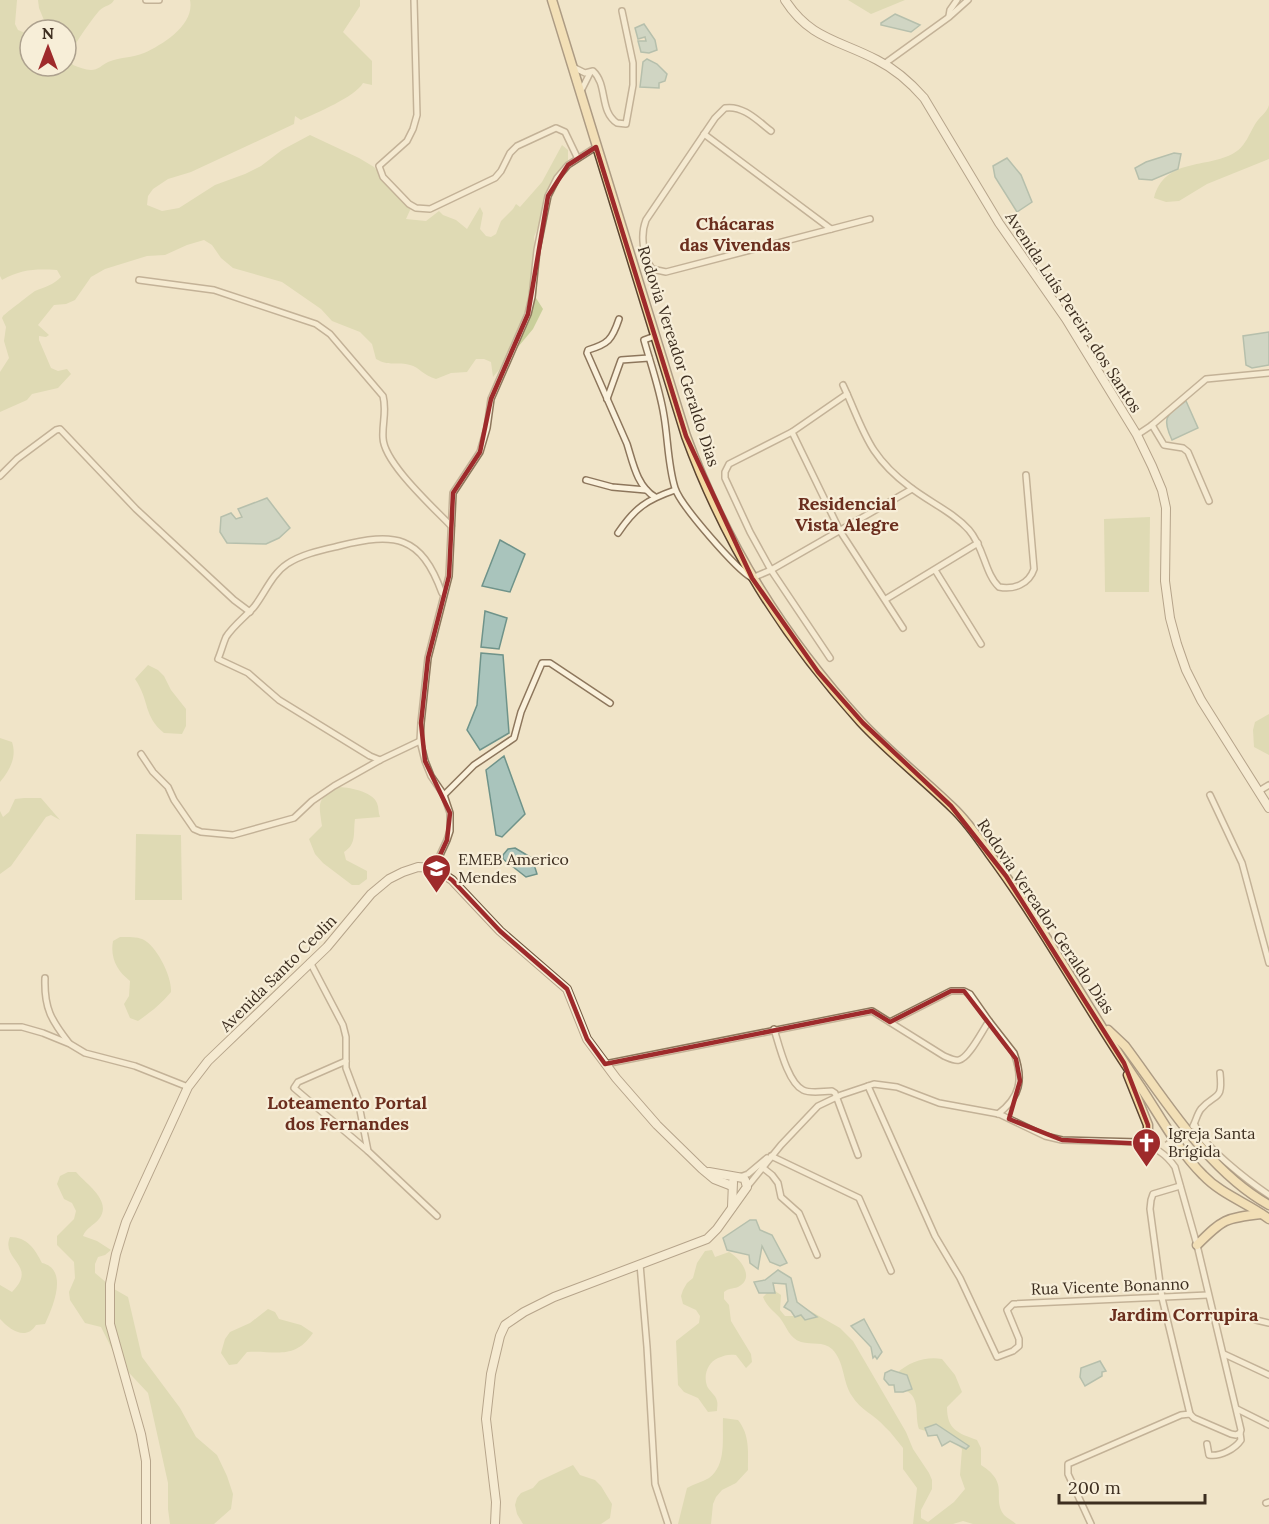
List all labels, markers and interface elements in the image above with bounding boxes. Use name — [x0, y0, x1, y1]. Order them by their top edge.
north arrow — [18, 18, 78, 78]
text: N — [42, 23, 54, 43]
street label: Avenida Luís Pereira dos Santos — [1001, 207, 1146, 416]
district label: Chácaras das Vivendas — [679, 212, 791, 256]
street label: Rodovia Vereador Geraldo Dias — [634, 243, 724, 469]
district label: Residencial Vista Alegre — [795, 492, 899, 536]
street label: Rodovia Vereador Geraldo Dias — [973, 815, 1119, 1017]
place label: EMEB Americo Mendes — [458, 849, 569, 887]
school or university icon: EMEB Americo Mendes — [421, 852, 453, 894]
street label: Avenida Santo Ceolin — [215, 910, 341, 1036]
district label: Loteamento Portal dos Fernandes — [267, 1091, 427, 1135]
place label: Igreja Santa Brígida — [1168, 1123, 1255, 1161]
church icon: Igreja Santa Brígida — [1131, 1126, 1163, 1168]
street label: Rua Vicente Bonanno — [1030, 1273, 1190, 1299]
district label: Jardim Corrupira — [1109, 1303, 1259, 1326]
scale bar — [1059, 1467, 1204, 1505]
text: 200 m — [1068, 1476, 1121, 1499]

